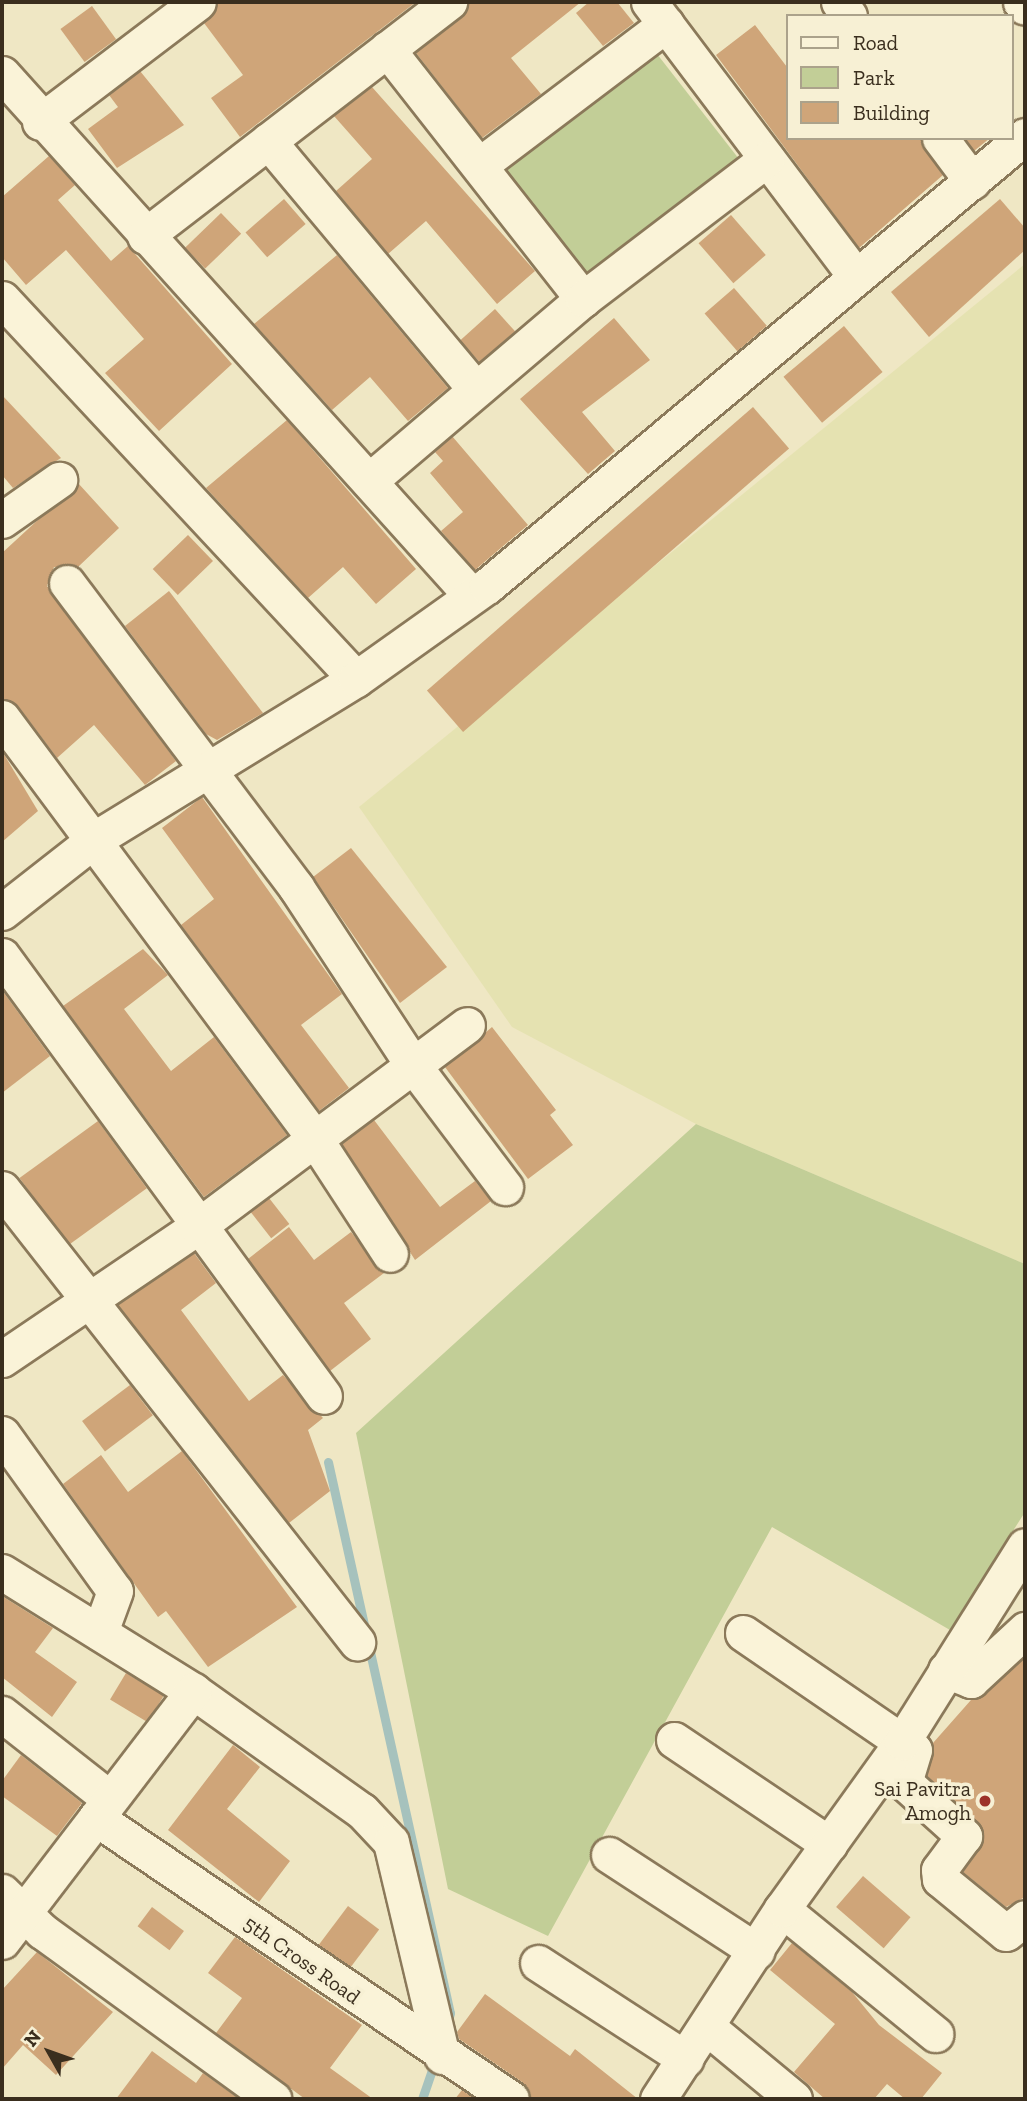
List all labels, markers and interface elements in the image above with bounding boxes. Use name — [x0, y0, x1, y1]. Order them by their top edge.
legend — [786, 14, 1013, 140]
text: Road — [853, 30, 898, 55]
text: Park — [853, 65, 895, 90]
text: Building — [853, 100, 930, 125]
place label: Sai Pavitra Amogh — [874, 1776, 971, 1826]
marker: Sai Pavitra Amogh — [977, 1793, 993, 1809]
street label: 5th Cross Road — [239, 1911, 365, 2009]
north arrow — [14, 2017, 84, 2087]
text: N — [19, 2025, 46, 2051]

